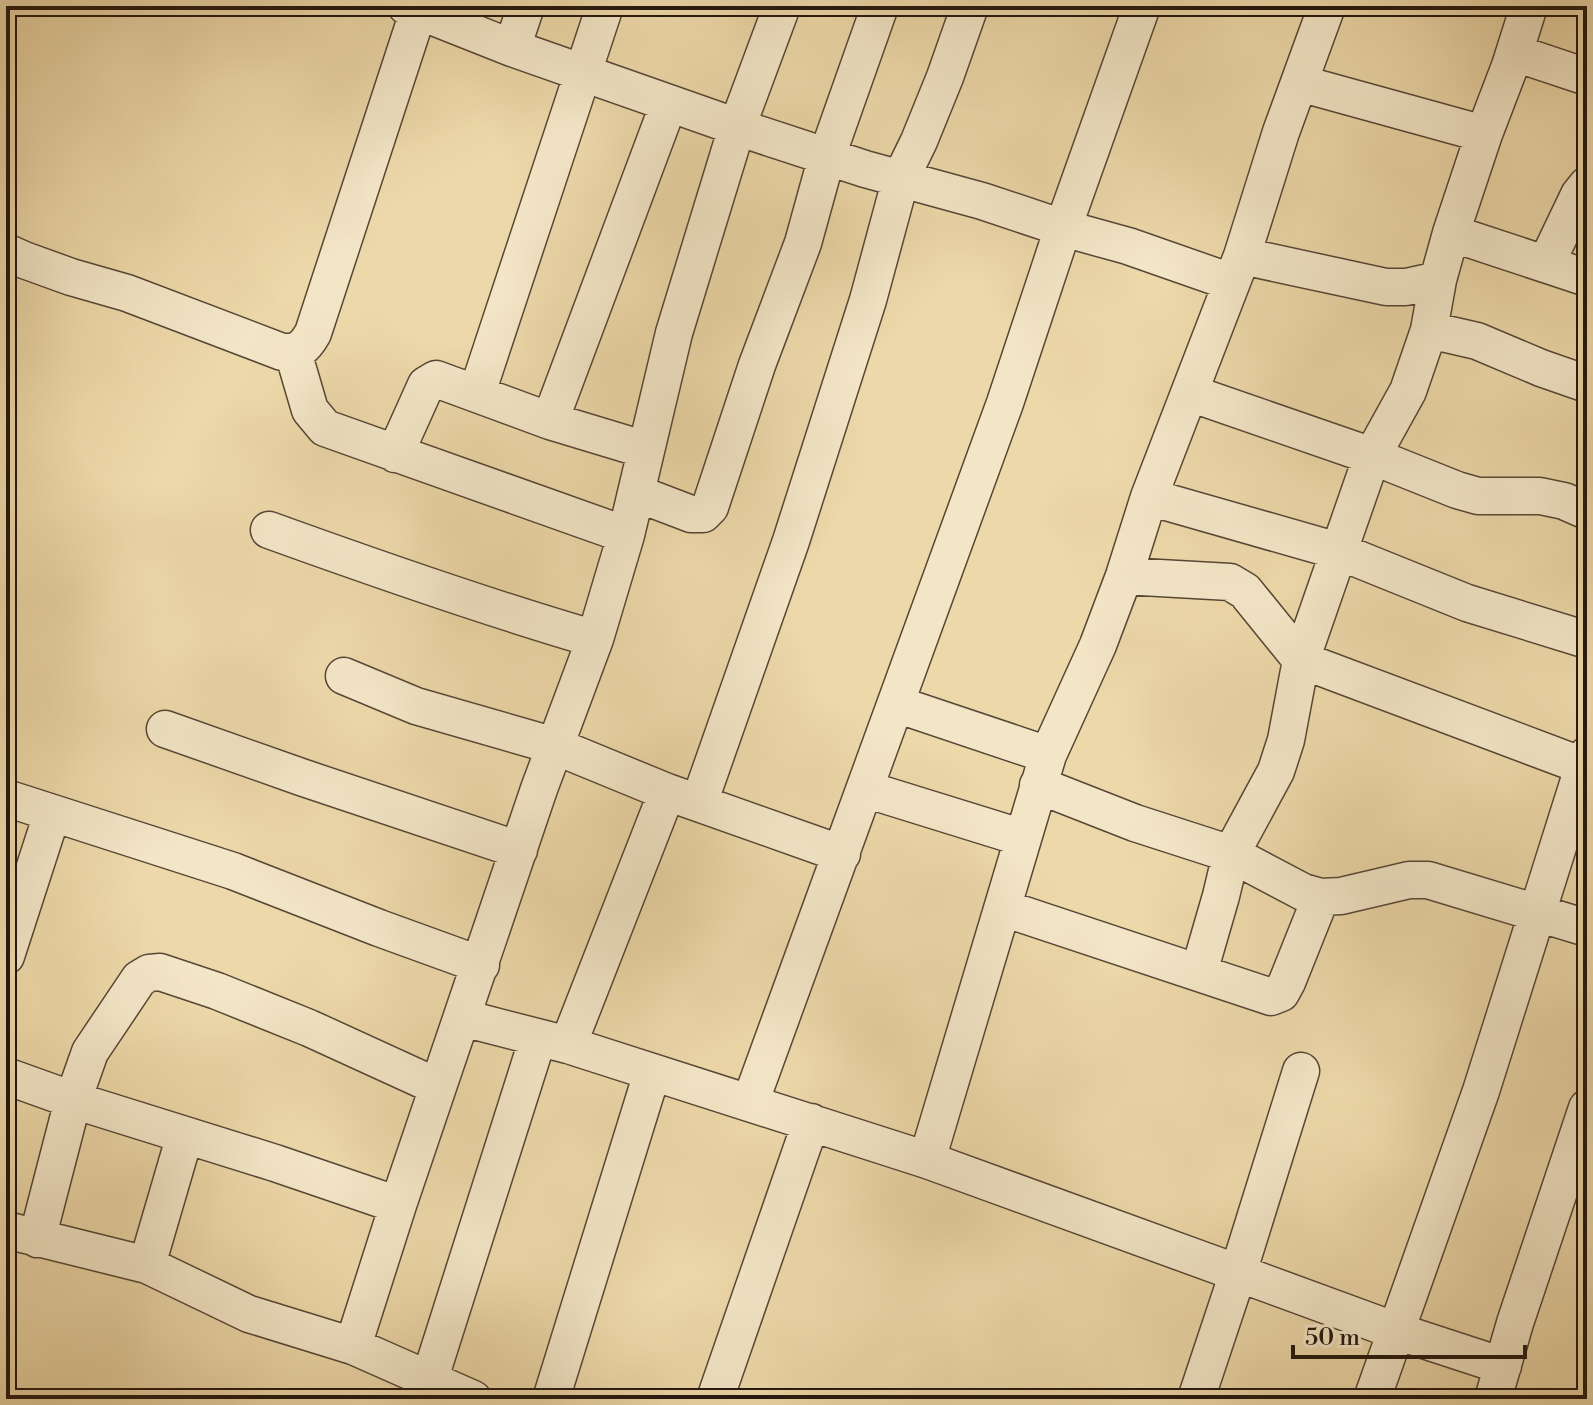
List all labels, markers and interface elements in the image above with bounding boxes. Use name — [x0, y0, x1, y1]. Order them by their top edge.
scale bar — [1293, 1309, 1525, 1359]
text: 50 m — [1305, 1323, 1360, 1353]

